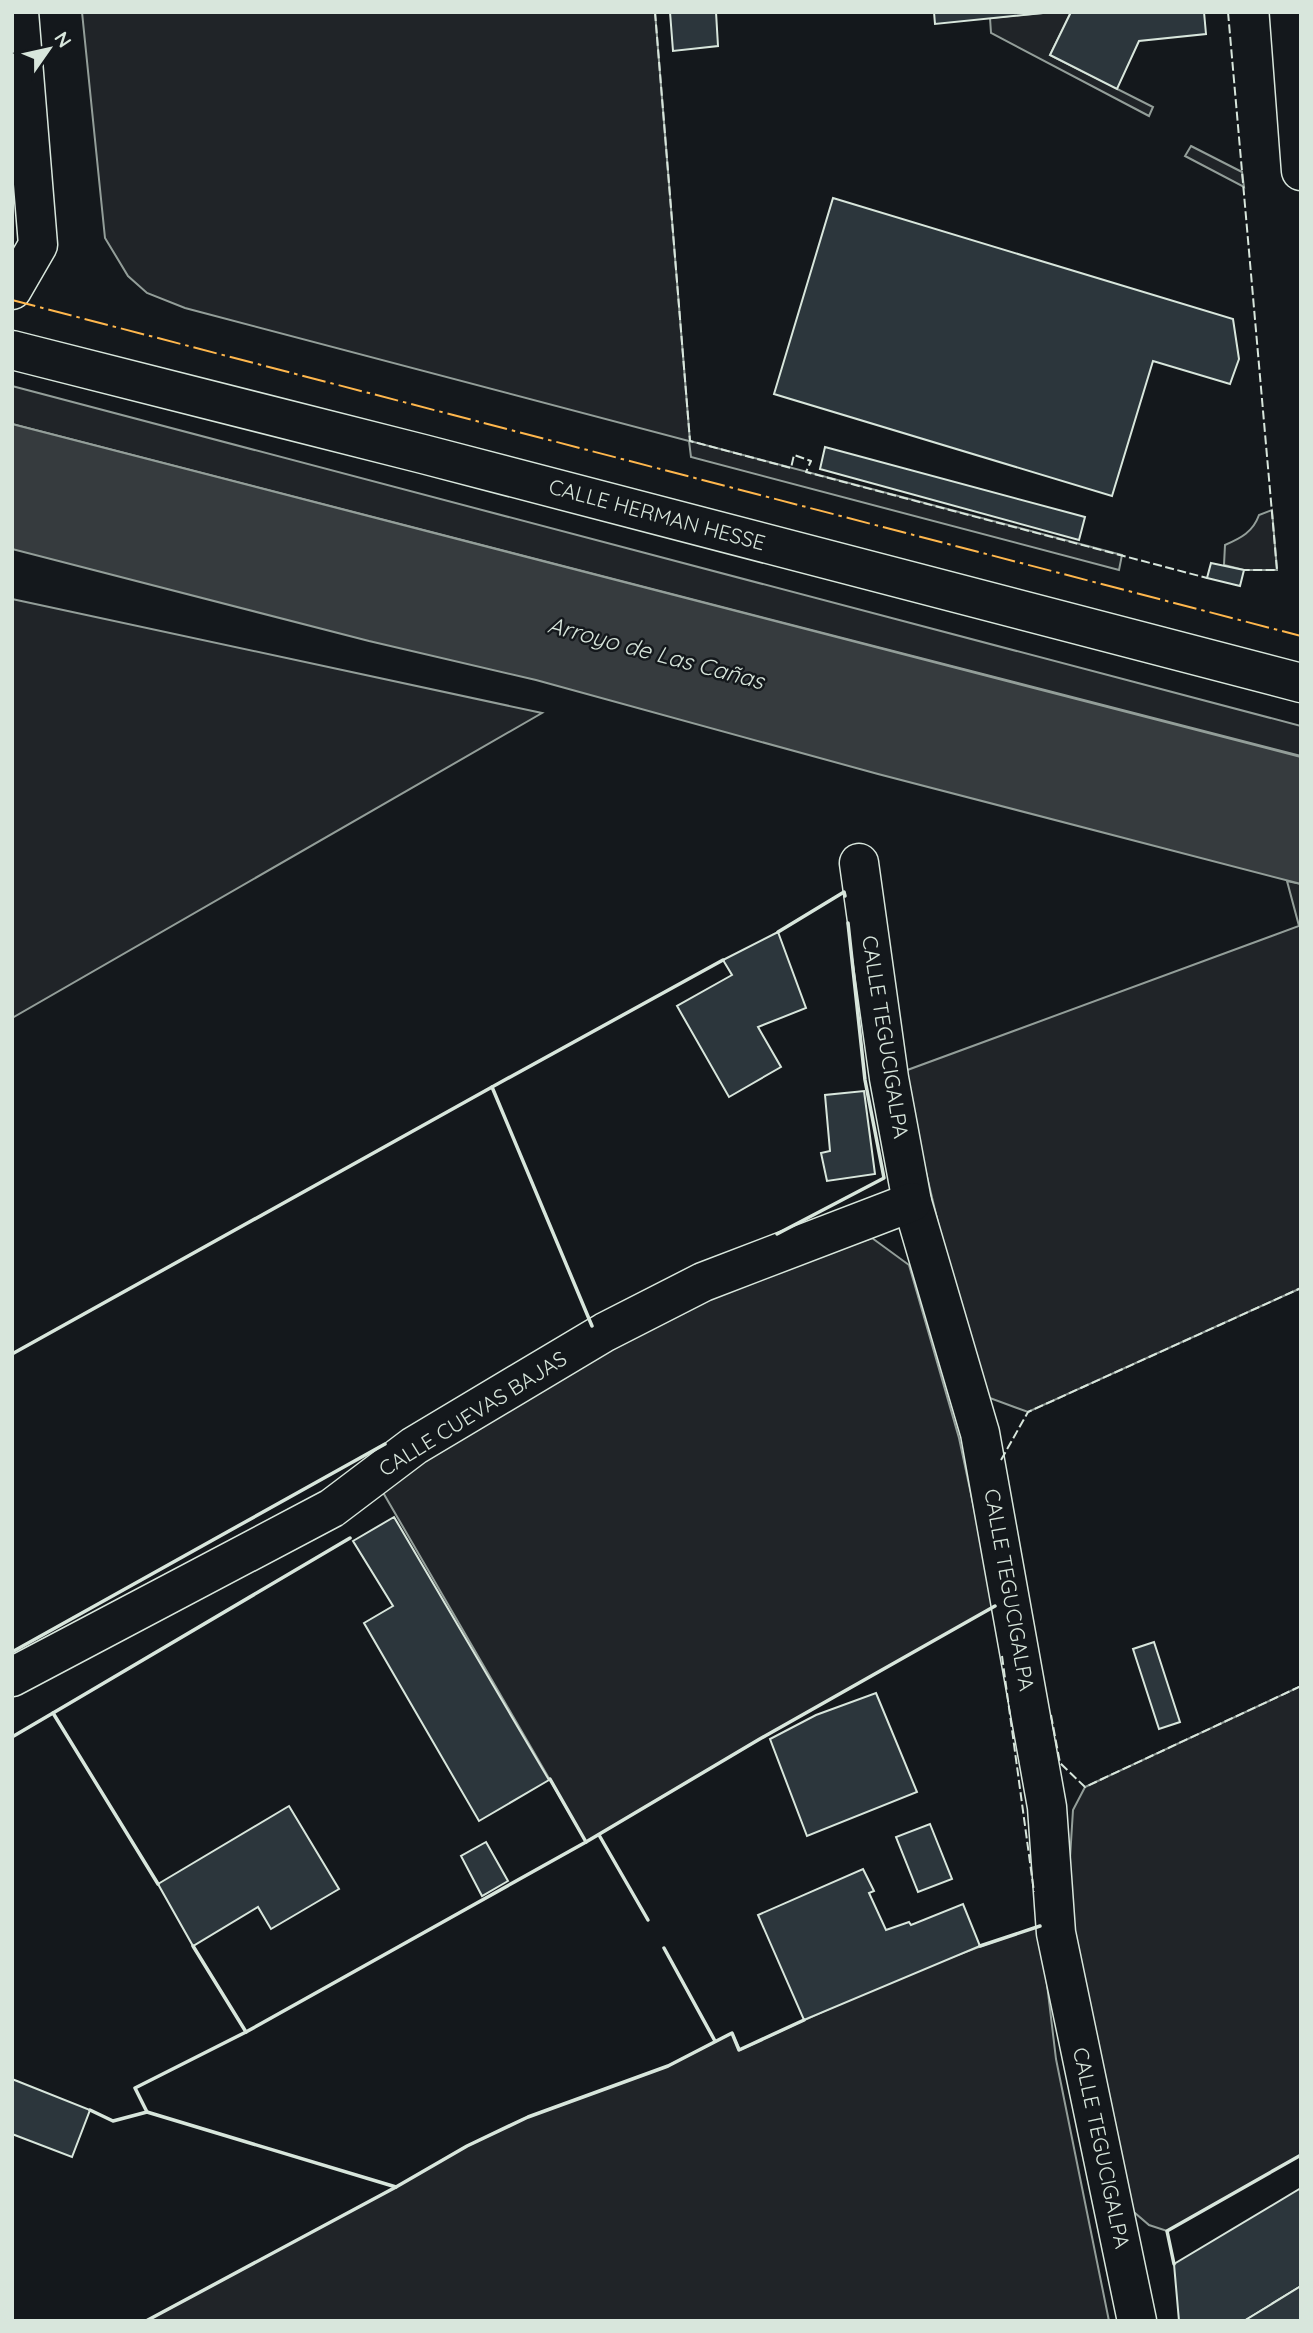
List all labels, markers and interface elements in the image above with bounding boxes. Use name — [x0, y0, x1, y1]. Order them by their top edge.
north arrow — [14, 14, 84, 84]
text: N — [49, 27, 77, 52]
street label: CALLE HERMAN HESSE — [546, 473, 768, 555]
water label: Arroyo de Las Cañas — [545, 610, 769, 696]
street label: CALLE TEGUCIGALPA — [857, 934, 915, 1140]
street label: CALLE CUEVAS BAJAS — [374, 1345, 571, 1482]
street label: CALLE TEGUCIGALPA — [979, 1487, 1041, 1693]
street label: CALLE TEGUCIGALPA — [1068, 2045, 1136, 2251]

